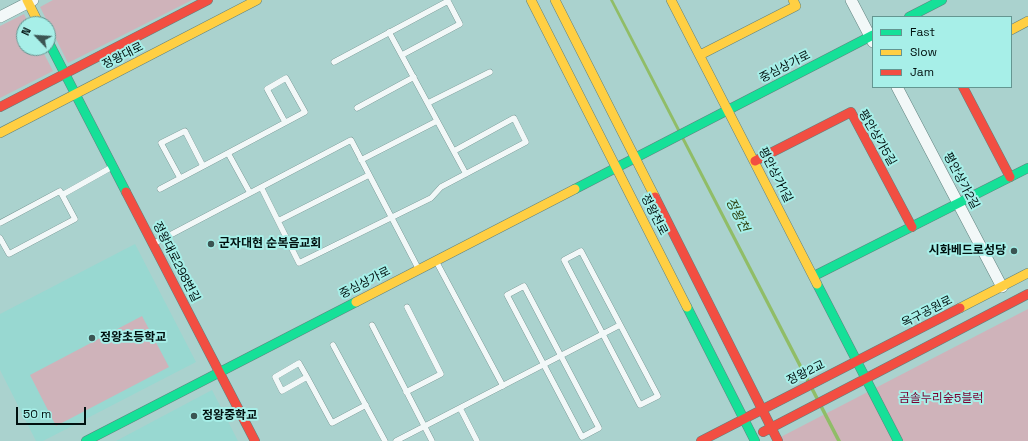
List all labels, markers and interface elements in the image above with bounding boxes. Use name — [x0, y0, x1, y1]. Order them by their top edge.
north arrow — [16, 16, 56, 56]
legend — [872, 16, 1012, 88]
text: Fast — [910, 24, 935, 40]
text: N — [18, 25, 34, 38]
street label: 정왕대로 — [100, 40, 146, 72]
text: Slow — [910, 44, 937, 60]
street label: 중심상가로 — [757, 48, 813, 86]
text: Jam — [910, 64, 934, 80]
street label: 평안상가5길 — [855, 107, 899, 169]
street label: 평안상가1길 — [755, 145, 795, 205]
street label: 평안상가2길 — [940, 150, 982, 212]
street label: 정왕천로 — [638, 192, 670, 238]
water label: 정왕천 — [722, 195, 752, 235]
street label: 정왕대로298번길 — [150, 219, 202, 305]
place label: 군자대현 순복음교회 — [219, 237, 321, 251]
marker: 군자대현 순복음교회 — [206, 239, 216, 249]
place label: 시화베드로성당 — [929, 244, 1006, 258]
marker: 시화베드로성당 — [1009, 246, 1019, 256]
street label: 중심상가로 — [337, 264, 393, 302]
street label: 옥구공원로 — [899, 293, 955, 331]
place label: 정왕초등학교 — [100, 331, 166, 345]
marker: 정왕초등학교 — [87, 333, 97, 343]
street label: 정왕2교 — [785, 358, 827, 388]
park label: 곰솔누리숲5블럭 — [899, 392, 983, 406]
scale bar — [18, 399, 88, 425]
text: 50 m — [23, 406, 51, 422]
place label: 정왕중학교 — [202, 409, 257, 423]
marker: 정왕중학교 — [189, 411, 199, 421]

